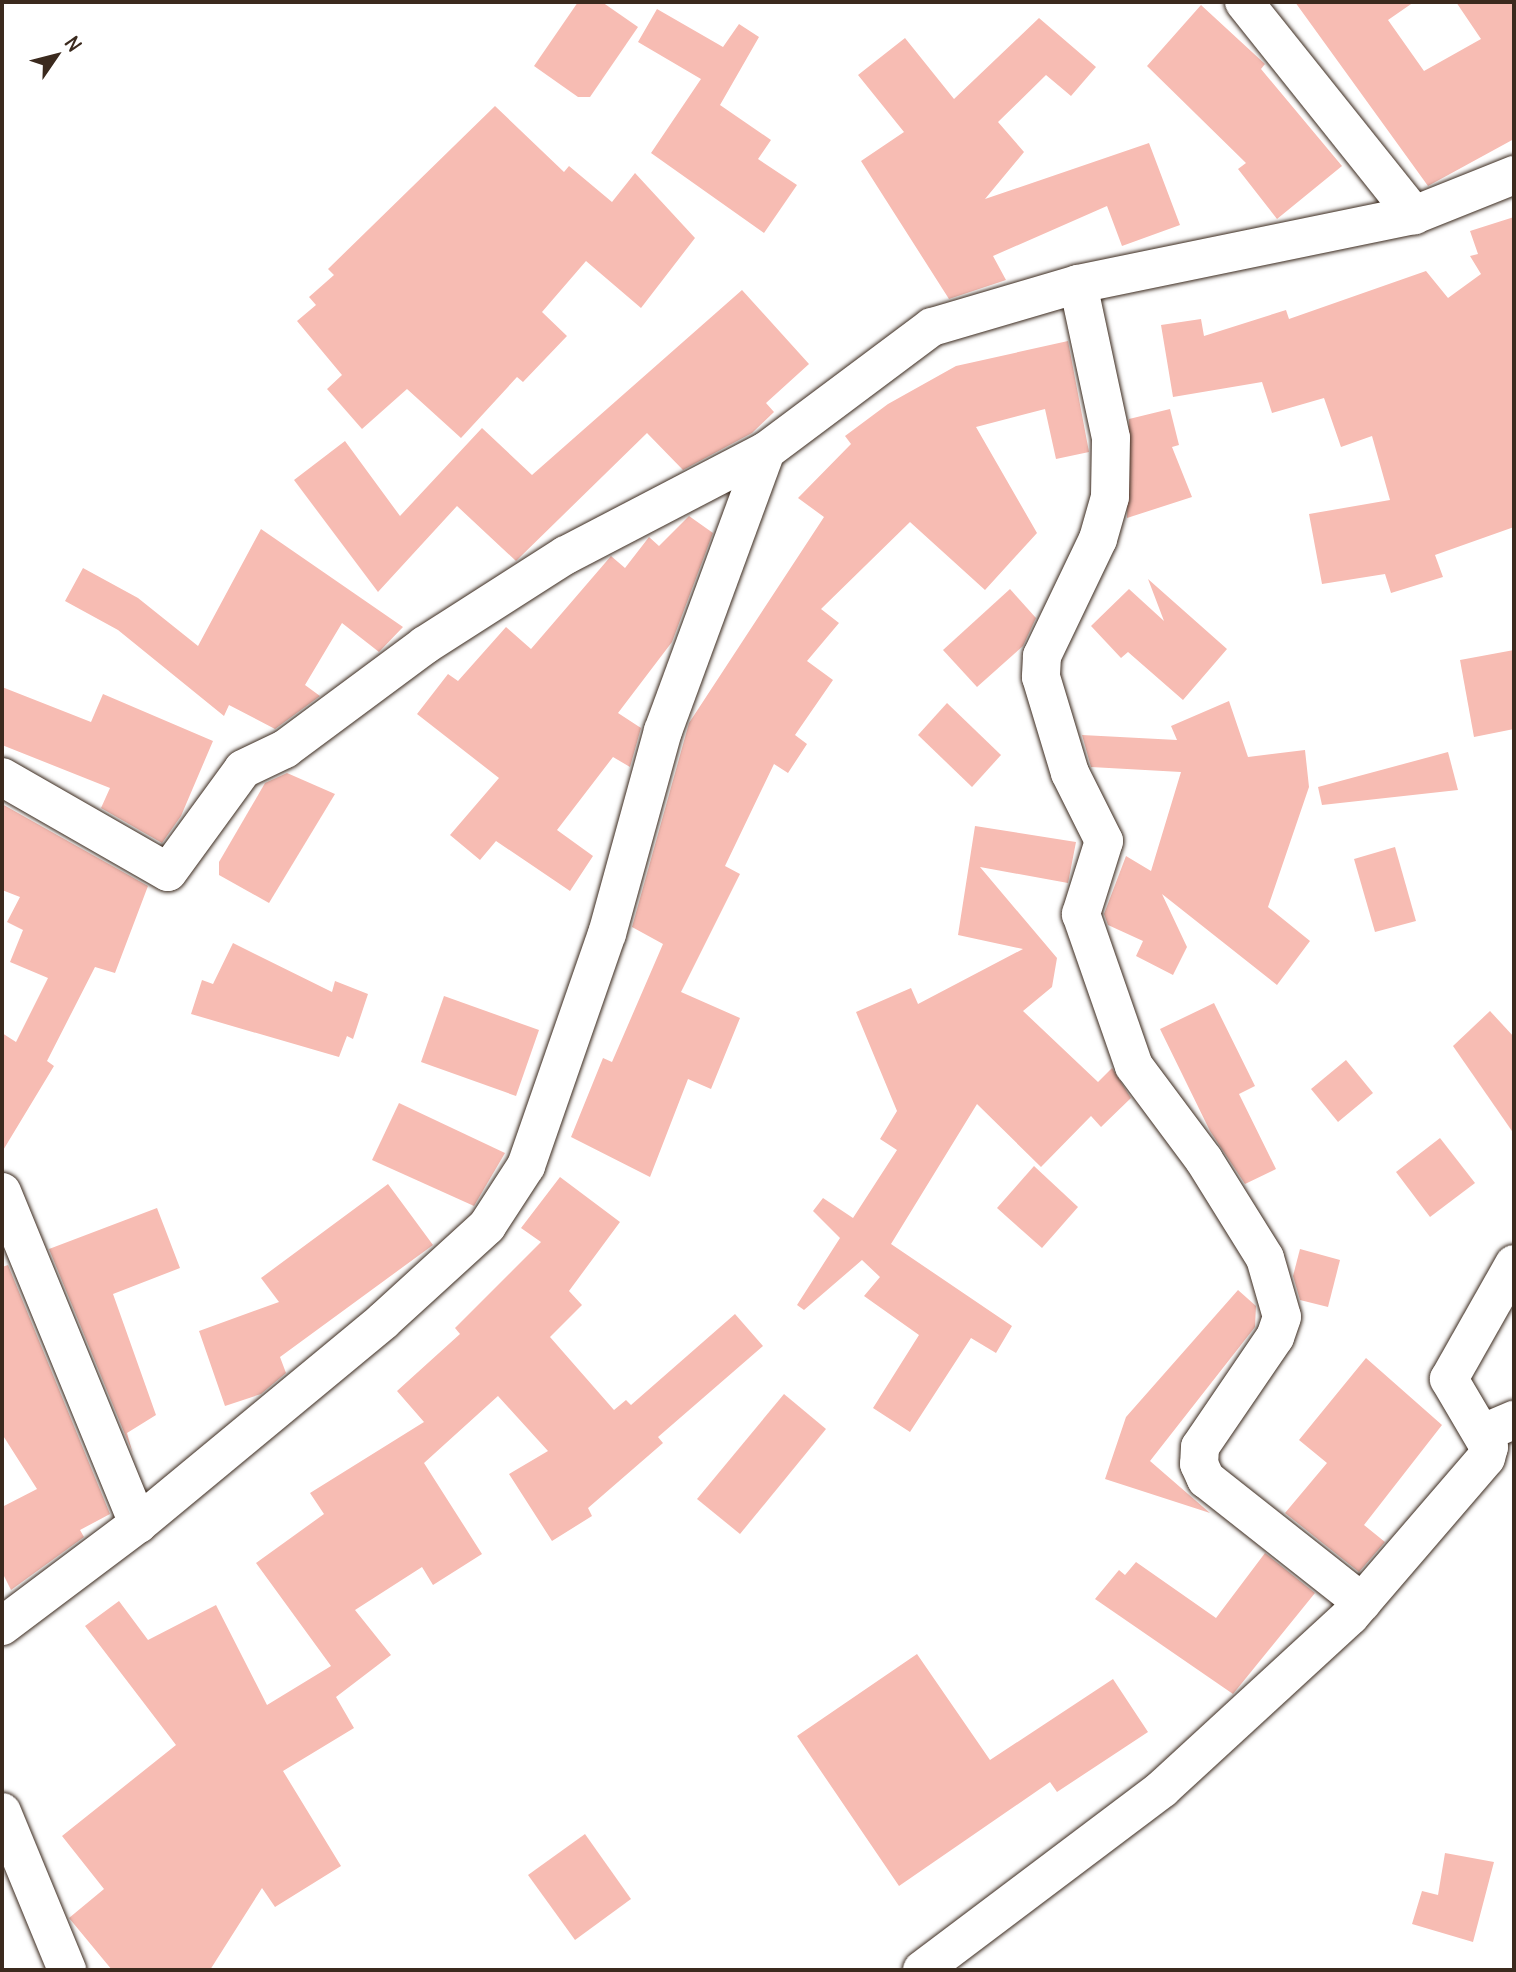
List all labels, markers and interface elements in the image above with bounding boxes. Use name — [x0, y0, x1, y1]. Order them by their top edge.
north arrow — [21, 21, 91, 91]
text: N — [60, 32, 87, 56]

